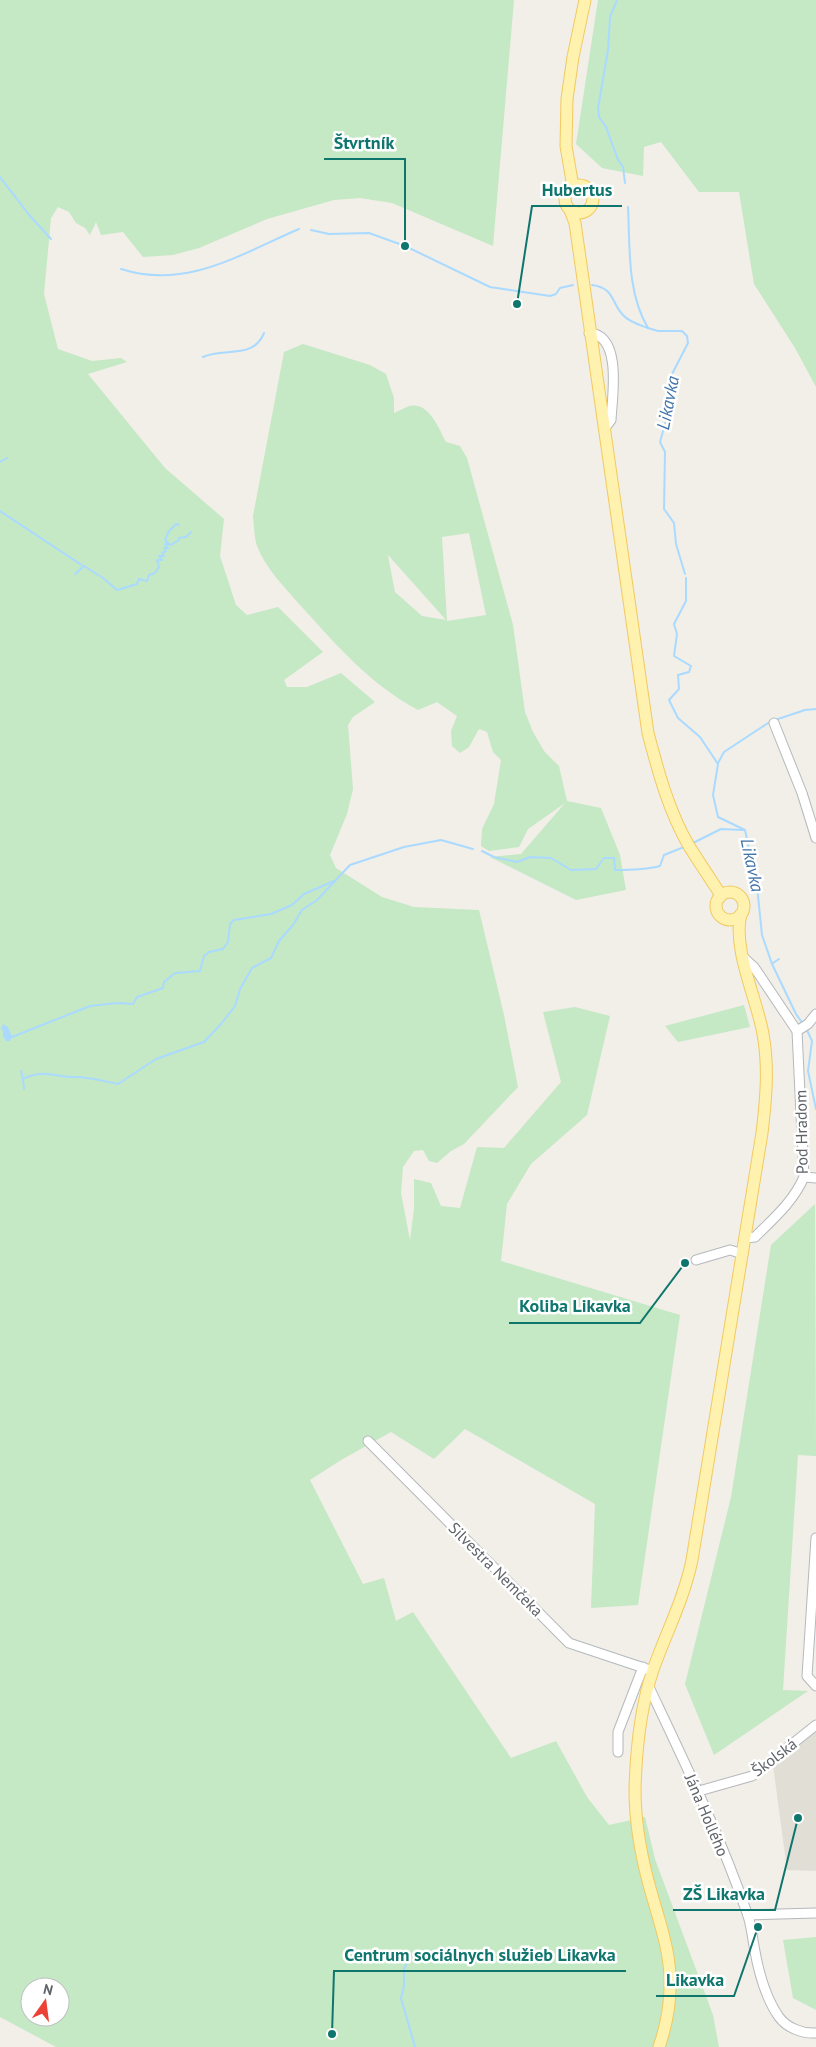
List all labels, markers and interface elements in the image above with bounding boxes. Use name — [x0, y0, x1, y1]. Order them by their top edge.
callout: Štvrtník — [324, 126, 405, 159]
text: Štvrtník — [334, 131, 394, 154]
callout: Hubertus — [532, 173, 622, 206]
text: Hubertus — [542, 178, 613, 201]
water label: Likavka — [651, 374, 684, 432]
water label: Likavka — [736, 836, 769, 894]
street label: Pod Hradom — [790, 1090, 812, 1174]
callout: Koliba Likavka — [509, 1290, 640, 1323]
text: Koliba Likavka — [519, 1294, 631, 1317]
street label: Silvestra Nemčeka — [445, 1518, 547, 1620]
street label: Školská — [747, 1733, 801, 1781]
street label: Jána Hollého — [680, 1770, 733, 1859]
callout: ZŠ Likavka — [673, 1877, 775, 1910]
text: ZŠ Likavka — [683, 1882, 765, 1905]
callout: Centrum sociálnych služieb Likavka — [334, 1938, 626, 1971]
text: Centrum sociálnych služieb Likavka — [344, 1943, 616, 1966]
callout: Likavka — [656, 1963, 734, 1996]
text: Likavka — [666, 1968, 724, 1991]
north arrow — [20, 1977, 70, 2027]
text: N — [42, 1980, 55, 1999]

